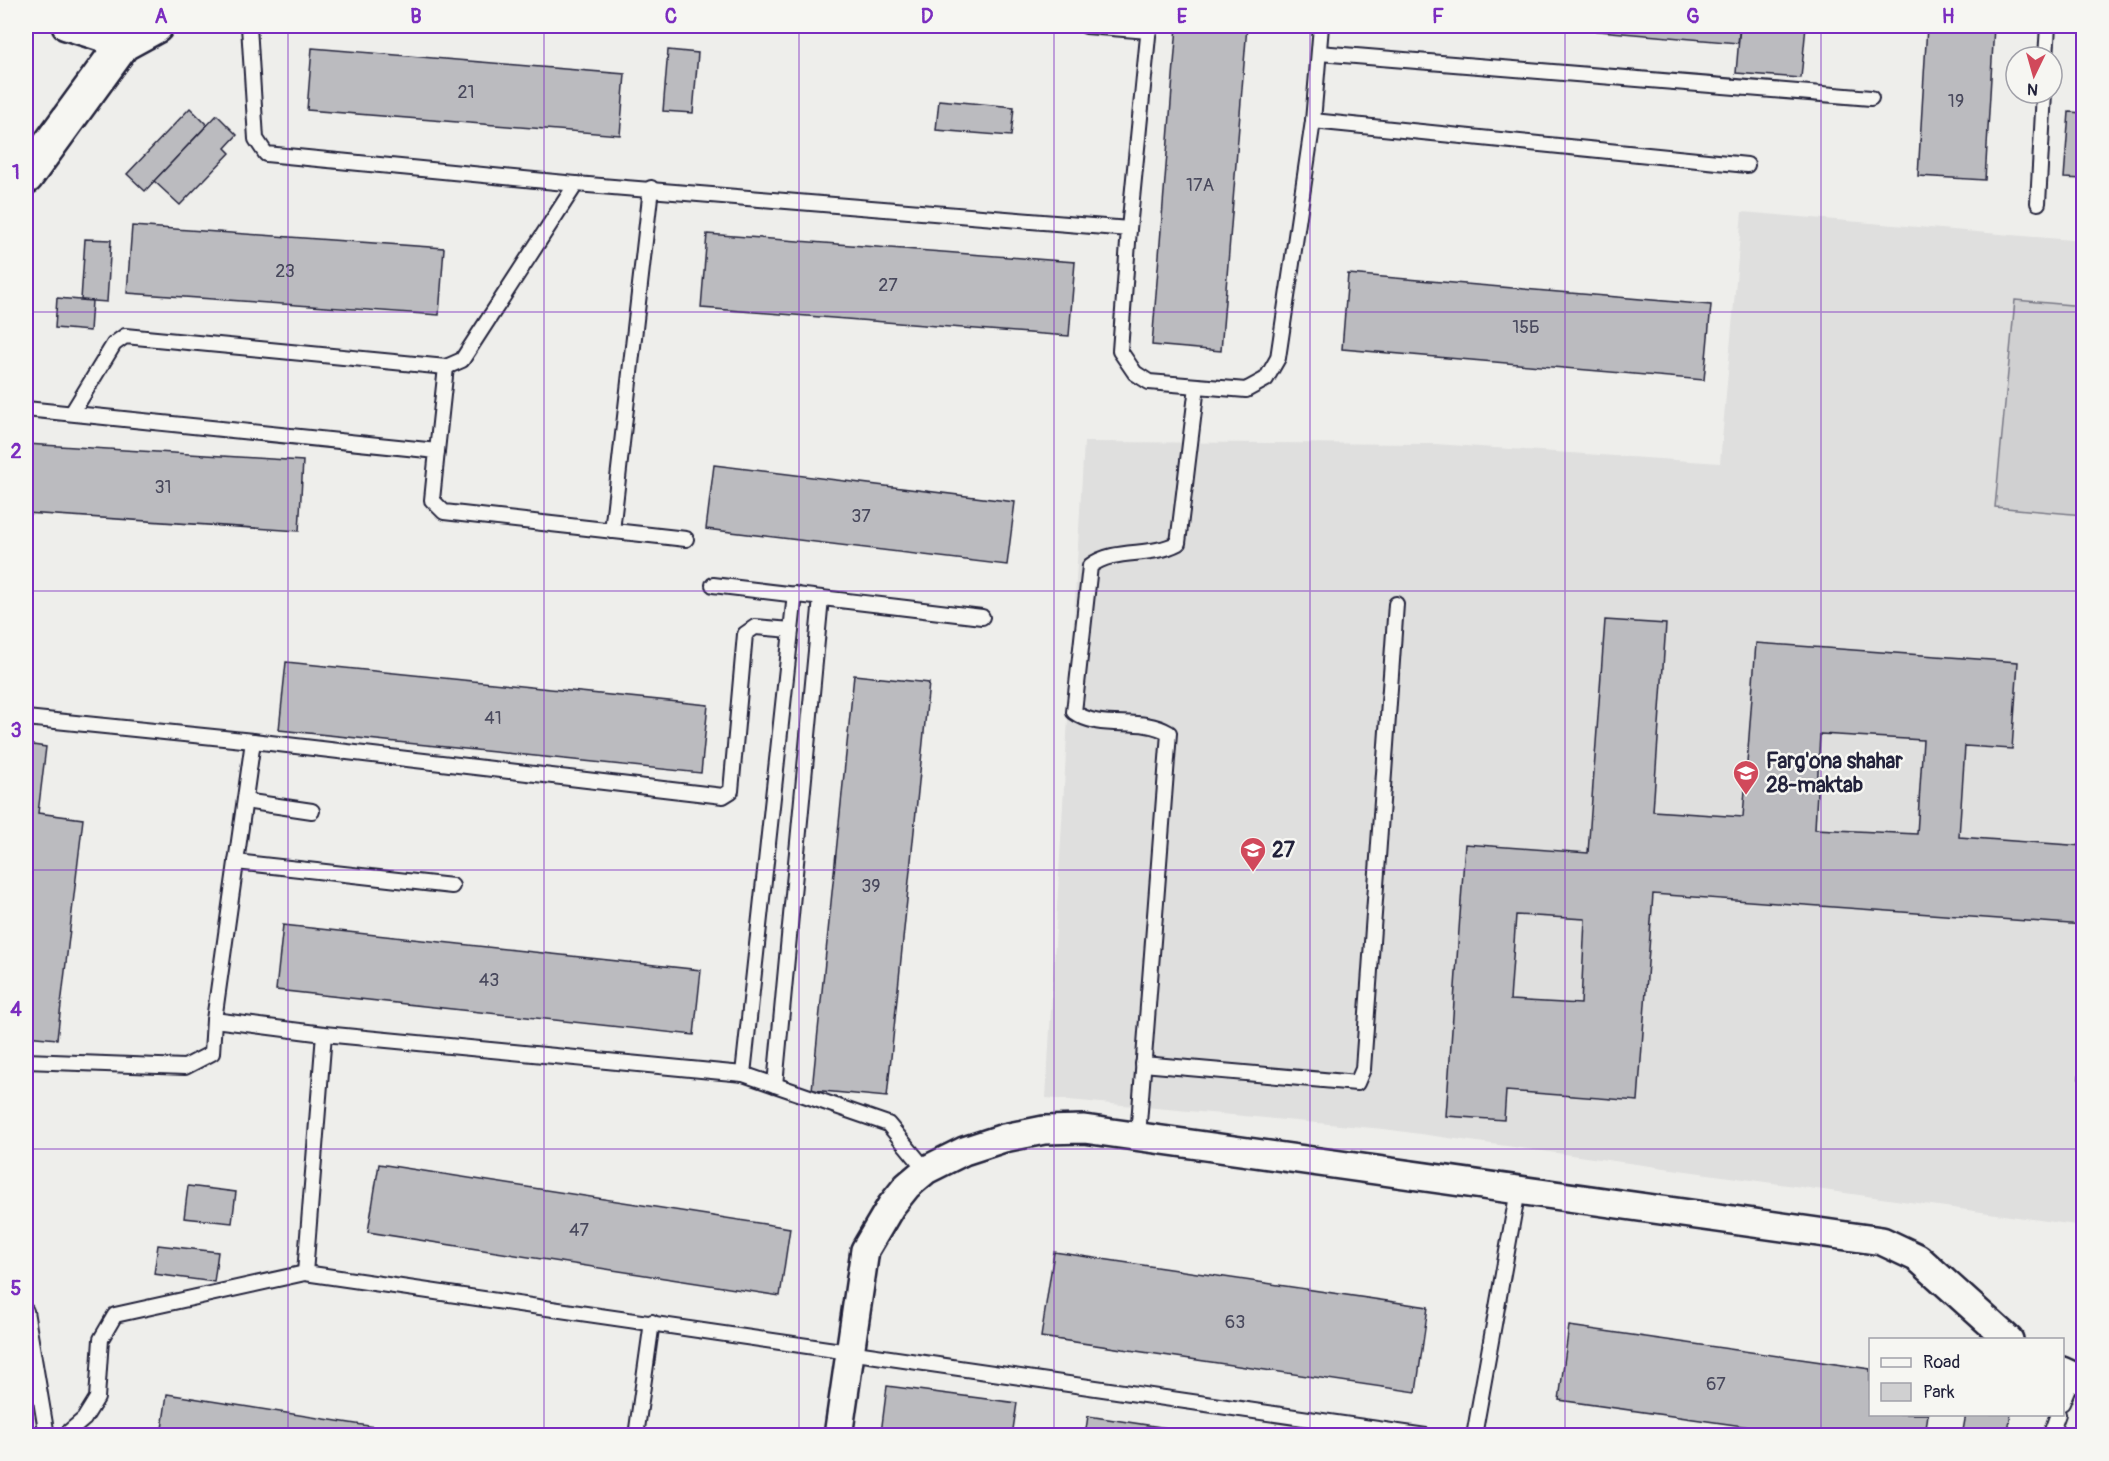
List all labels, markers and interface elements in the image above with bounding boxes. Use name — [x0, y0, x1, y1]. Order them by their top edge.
text: A — [155, 4, 168, 29]
text: B — [410, 4, 422, 29]
text: C — [665, 4, 677, 29]
text: D — [921, 4, 934, 29]
text: E — [1177, 4, 1188, 29]
text: F — [1432, 4, 1444, 29]
text: G — [1686, 4, 1700, 29]
text: H — [1942, 4, 1955, 29]
north arrow — [2004, 45, 2064, 105]
text: N — [2026, 78, 2039, 99]
house number: 21 — [457, 81, 475, 104]
house number: 19 — [1948, 90, 1964, 113]
text: 1 — [12, 160, 20, 185]
house number: 17А — [1186, 174, 1214, 197]
house number: 23 — [275, 260, 295, 283]
house number: 27 — [878, 274, 898, 297]
house number: 15Б — [1512, 316, 1540, 339]
text: 2 — [10, 439, 22, 464]
house number: 31 — [154, 476, 172, 499]
house number: 37 — [851, 505, 871, 528]
house number: 41 — [484, 707, 502, 730]
text: 3 — [10, 718, 22, 743]
place label: Farg'ona shahar 28-maktab — [1766, 748, 1903, 799]
school or university icon: Farg'ona shahar 28-maktab — [1731, 758, 1761, 796]
school or university icon: 27 — [1238, 835, 1268, 873]
place label: 27 — [1272, 837, 1296, 864]
house number: 39 — [861, 875, 881, 898]
house number: 43 — [479, 969, 499, 992]
text: 4 — [10, 997, 22, 1022]
house number: 47 — [569, 1219, 589, 1242]
text: 5 — [11, 1276, 22, 1301]
house number: 63 — [1225, 1311, 1245, 1334]
legend — [1869, 1338, 2064, 1416]
text: Road — [1923, 1351, 1960, 1374]
house number: 67 — [1706, 1373, 1726, 1396]
text: Park — [1923, 1381, 1955, 1404]

